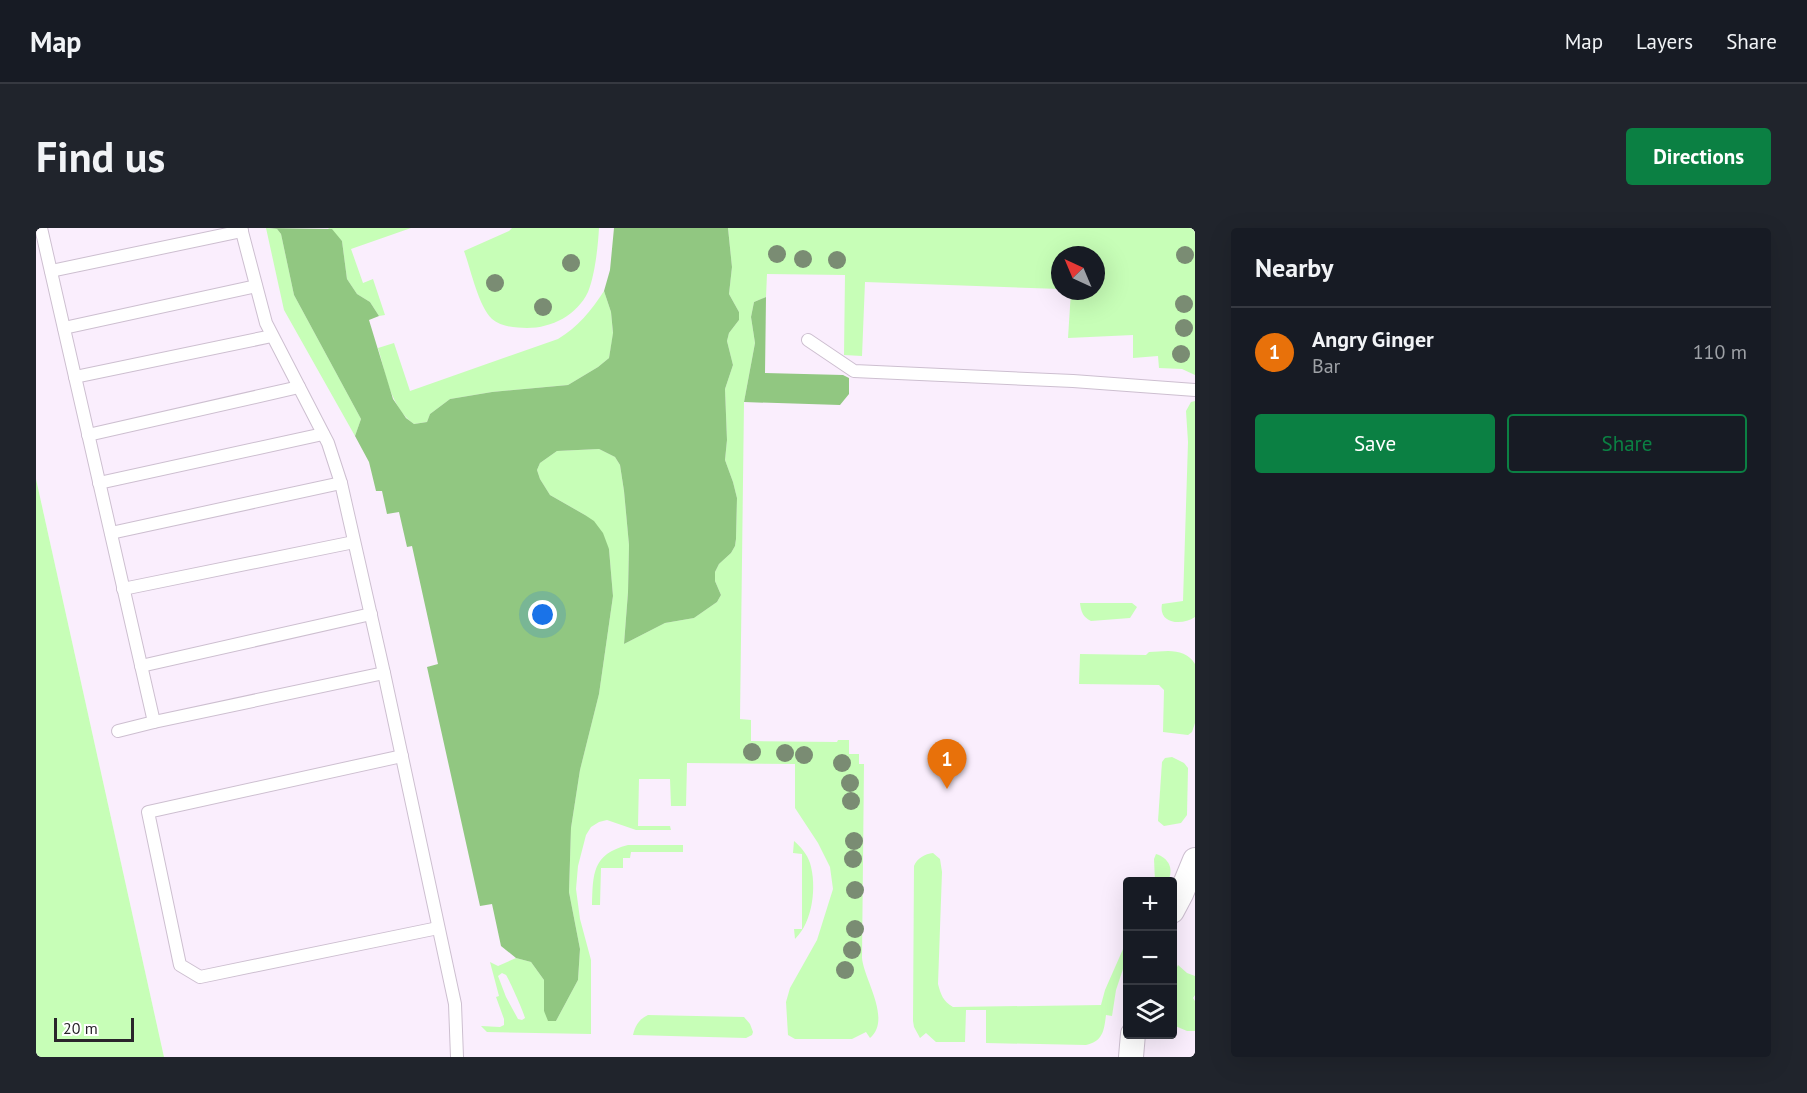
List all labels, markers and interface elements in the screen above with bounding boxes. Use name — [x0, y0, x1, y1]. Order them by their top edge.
text: Map — [30, 23, 81, 60]
text: Map — [1565, 28, 1603, 55]
text: Layers — [1636, 28, 1693, 55]
text: Share — [1726, 28, 1777, 55]
button: Directions — [1626, 128, 1771, 185]
text: Find us — [36, 129, 165, 184]
north arrow — [1051, 246, 1105, 300]
text: Nearby — [1255, 251, 1333, 284]
text: Angry Ginger — [1312, 325, 1434, 353]
text: 1 — [1269, 339, 1280, 365]
text: 110 m — [1693, 339, 1747, 365]
text: Bar — [1312, 353, 1340, 379]
button: Save — [1255, 414, 1495, 473]
button: Share — [1507, 414, 1747, 473]
your location — [528, 600, 557, 629]
pin: 1 — [928, 740, 966, 789]
map controls — [1123, 877, 1177, 1039]
button: + — [1123, 877, 1177, 931]
button: − — [1123, 931, 1177, 985]
button: layers — [1123, 985, 1177, 1039]
scale bar — [54, 1015, 134, 1042]
text: 20 m — [63, 1018, 98, 1038]

